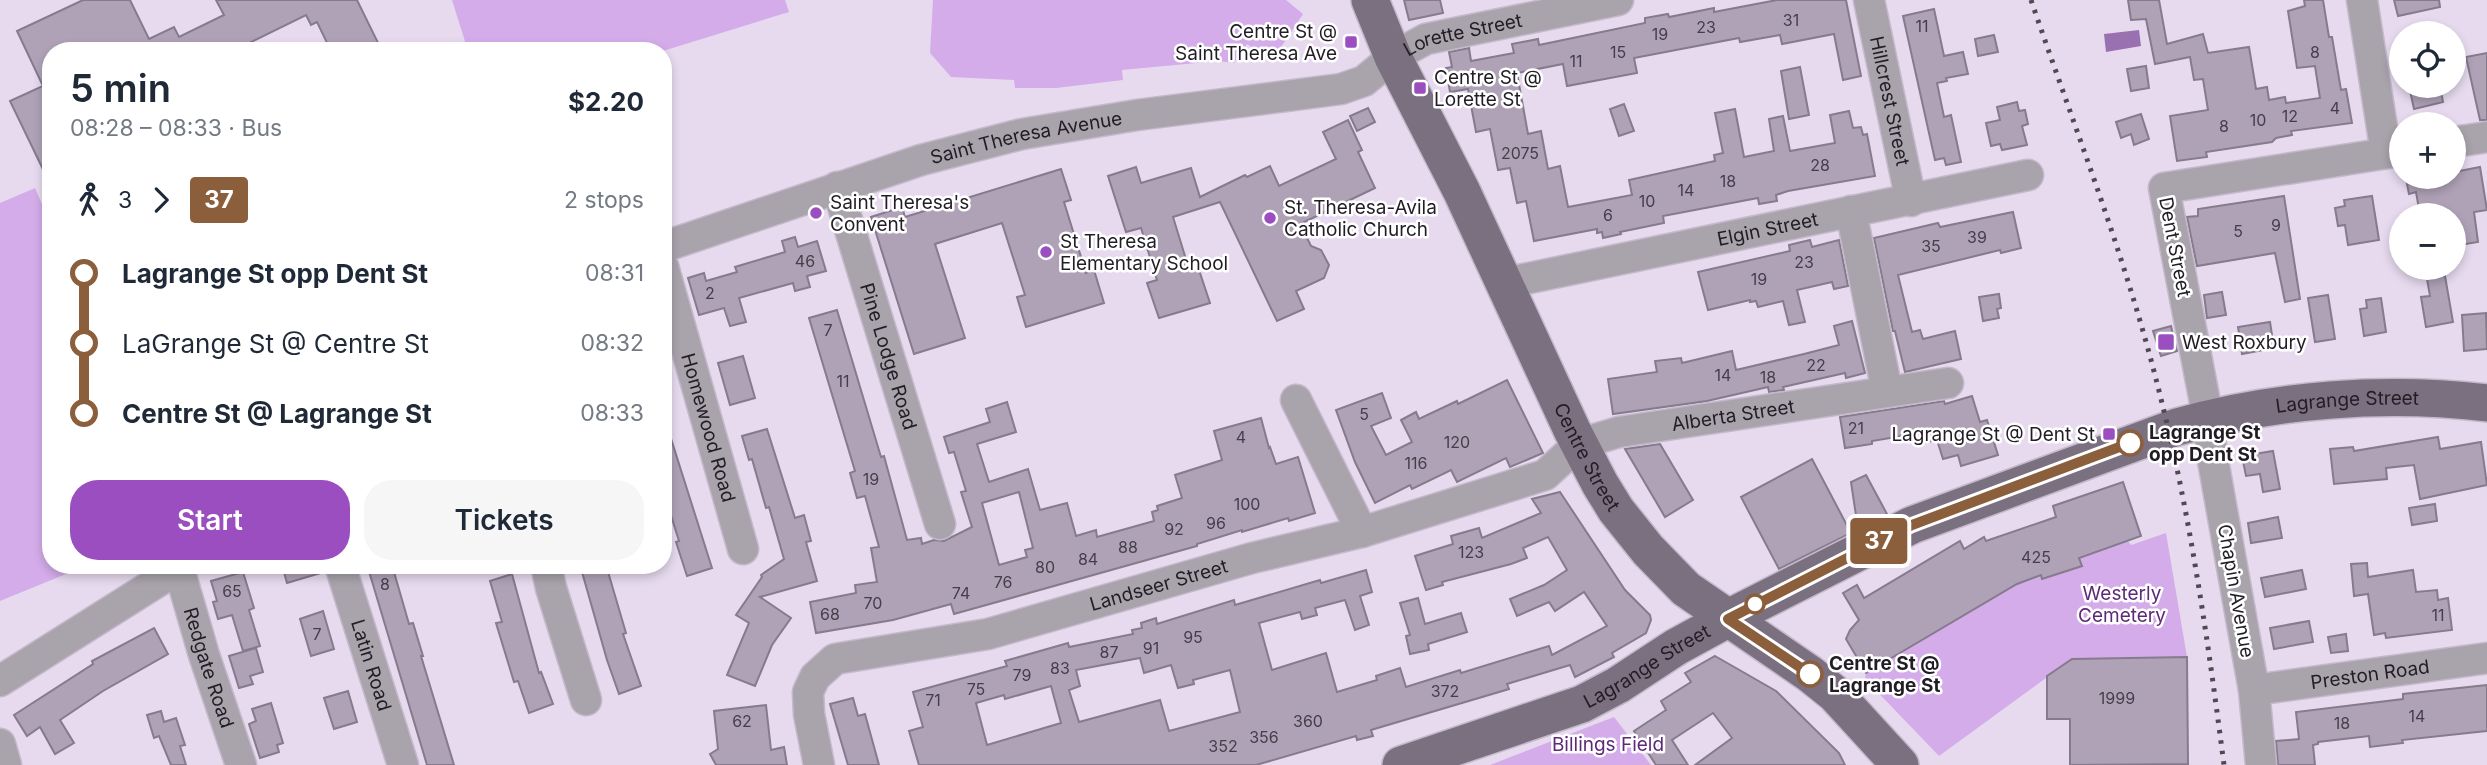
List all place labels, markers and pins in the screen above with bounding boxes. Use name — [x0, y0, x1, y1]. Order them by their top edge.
place label: Centre St @ Saint Theresa Ave — [1175, 20, 1337, 65]
marker: Centre St @ Saint Theresa Ave — [1343, 34, 1359, 50]
place label: Centre St @ Lorette St — [1434, 66, 1542, 111]
marker: Centre St @ Lorette St — [1412, 80, 1428, 96]
place label: Saint Theresa's Convent — [830, 191, 969, 236]
place label: St. Theresa-Avila Catholic Church — [1284, 196, 1437, 241]
marker: Saint Theresa's Convent — [808, 205, 824, 221]
marker: St. Theresa-Avila Catholic Church — [1262, 210, 1278, 226]
place label: St Theresa Elementary School — [1060, 230, 1228, 275]
marker: St Theresa Elementary School — [1038, 244, 1054, 260]
place label: West Roxbury — [2182, 331, 2307, 354]
marker: West Roxbury — [2156, 332, 2176, 352]
place label: Lagrange St opp Dent St — [2149, 421, 2260, 466]
place label: Lagrange St @ Dent St — [1891, 423, 2095, 446]
marker: Lagrange St @ Dent St — [2101, 426, 2117, 442]
marker: Lagrange St opp Dent St — [2117, 430, 2143, 456]
unlabelled marker — [1745, 594, 1765, 614]
place label: Centre St @ Lagrange St — [1829, 652, 1940, 697]
marker: Centre St @ Lagrange St — [1797, 661, 1823, 687]

